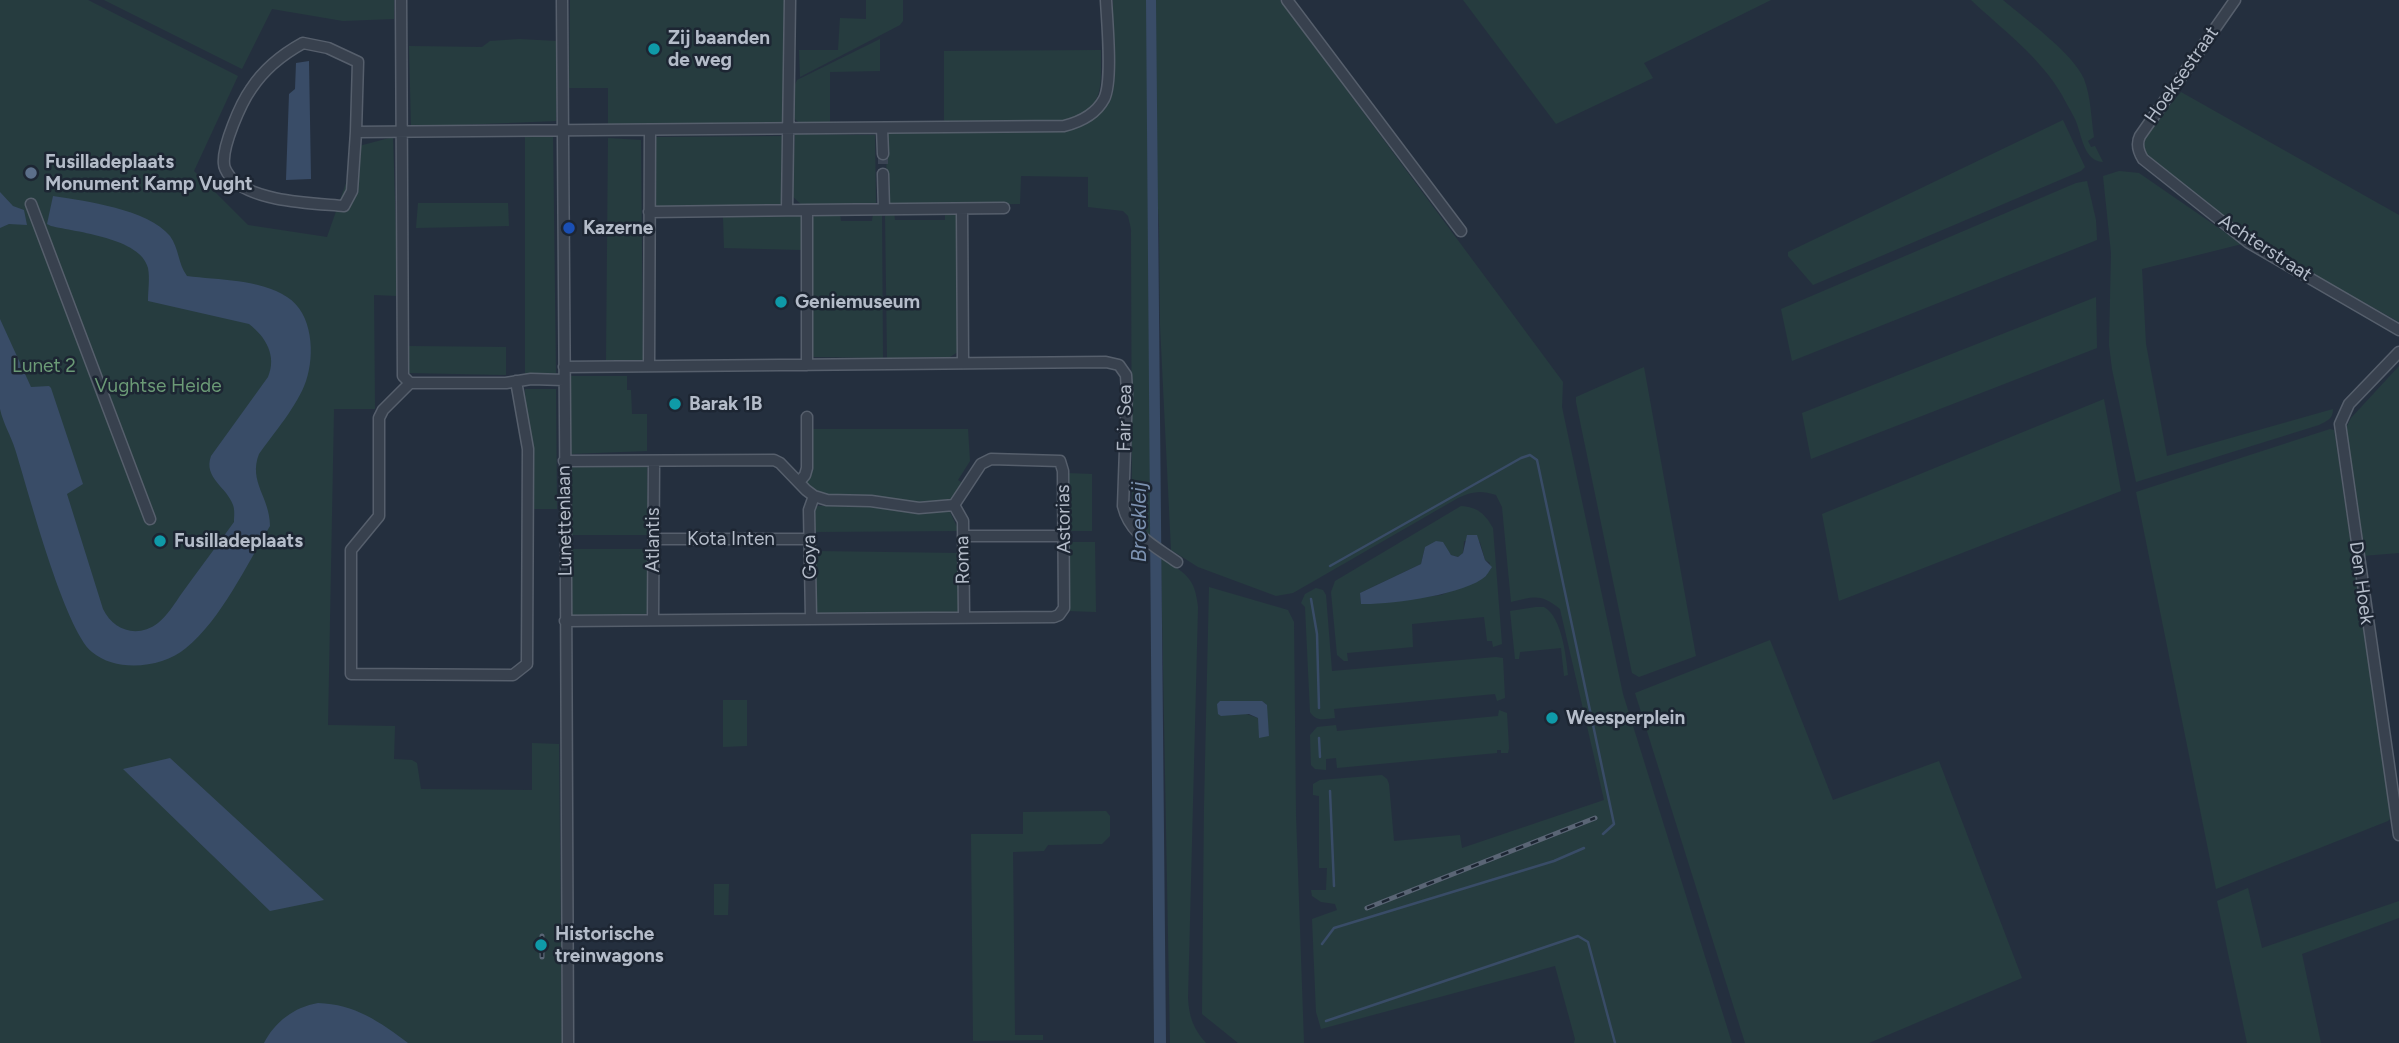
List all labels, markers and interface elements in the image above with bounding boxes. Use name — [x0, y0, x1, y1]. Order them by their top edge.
street label: Hoeksestraat — [2140, 22, 2224, 128]
place label: Zij baanden de weg — [668, 27, 770, 71]
marker: Zij baanden de weg — [646, 41, 662, 57]
place label: Fusilladeplaats Monument Kamp Vught — [45, 151, 253, 195]
marker: Fusilladeplaats Monument Kamp Vught — [23, 165, 39, 181]
street label: Achterstraat — [2214, 209, 2316, 287]
place label: Kazerne — [583, 217, 653, 239]
marker: Kazerne — [561, 220, 577, 236]
place label: Geniemuseum — [795, 291, 920, 313]
marker: Geniemuseum — [773, 294, 789, 310]
park label: Lunet 2 — [12, 355, 76, 377]
park label: Vughtse Heide — [94, 375, 222, 397]
street label: Fair Sea — [1113, 384, 1137, 452]
place label: Barak 1B — [689, 393, 762, 415]
marker: Barak 1B — [667, 396, 683, 412]
street label: Lunettenlaan — [553, 465, 577, 577]
water label: Broekleij — [1127, 482, 1153, 562]
street label: Astorias — [1052, 484, 1076, 554]
street label: Atlantis — [642, 508, 664, 572]
street label: Kota Inten — [687, 528, 775, 550]
place label: Fusilladeplaats — [174, 530, 303, 552]
marker: Fusilladeplaats — [152, 533, 168, 549]
street label: Goya — [798, 534, 822, 580]
street label: Roma — [951, 535, 975, 585]
street label: Den Hoek — [2344, 540, 2378, 626]
place label: Weesperplein — [1566, 707, 1685, 729]
marker: Weesperplein — [1544, 710, 1560, 726]
place label: Historische treinwagons — [555, 923, 664, 967]
marker: Historische treinwagons — [533, 937, 549, 953]

